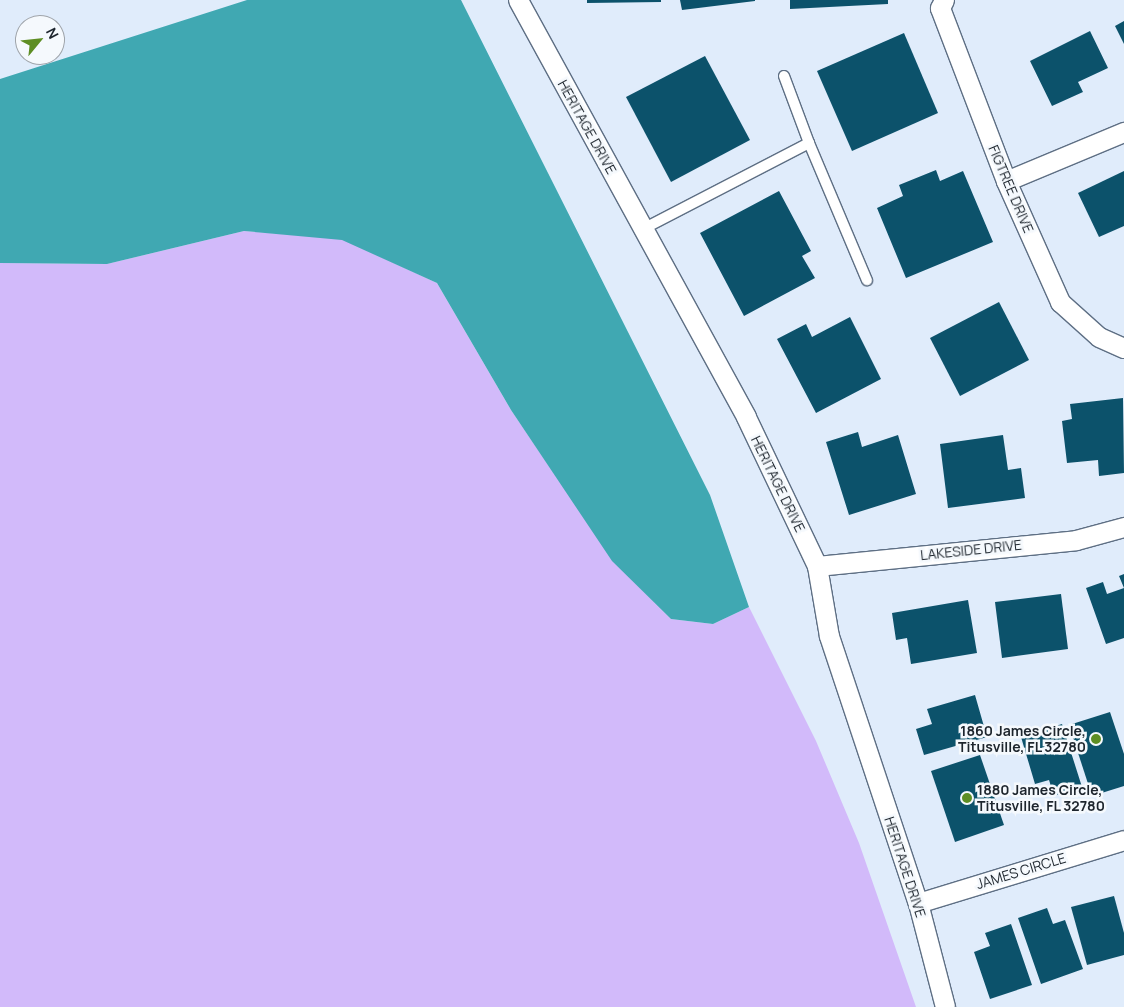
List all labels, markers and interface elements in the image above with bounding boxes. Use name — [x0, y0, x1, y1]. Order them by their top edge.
north arrow — [15, 15, 65, 65]
text: N — [42, 24, 64, 42]
street label: HERITAGE DRIVE — [554, 77, 620, 177]
street label: FIGTREE DRIVE — [985, 143, 1037, 235]
street label: HERITAGE DRIVE — [747, 433, 809, 535]
street label: LAKESIDE DRIVE — [919, 536, 1023, 564]
place label: 1860 James Circle, Titusville, FL 32780 — [957, 723, 1086, 756]
marker: 1860 James Circle, Titusville, FL 32780 — [1090, 733, 1102, 745]
place label: 1880 James Circle, Titusville, FL 32780 — [977, 782, 1106, 814]
marker: 1880 James Circle, Titusville, FL 32780 — [961, 792, 973, 804]
street label: HERITAGE DRIVE — [881, 815, 929, 919]
street label: JAMES CIRCLE — [974, 849, 1068, 893]

